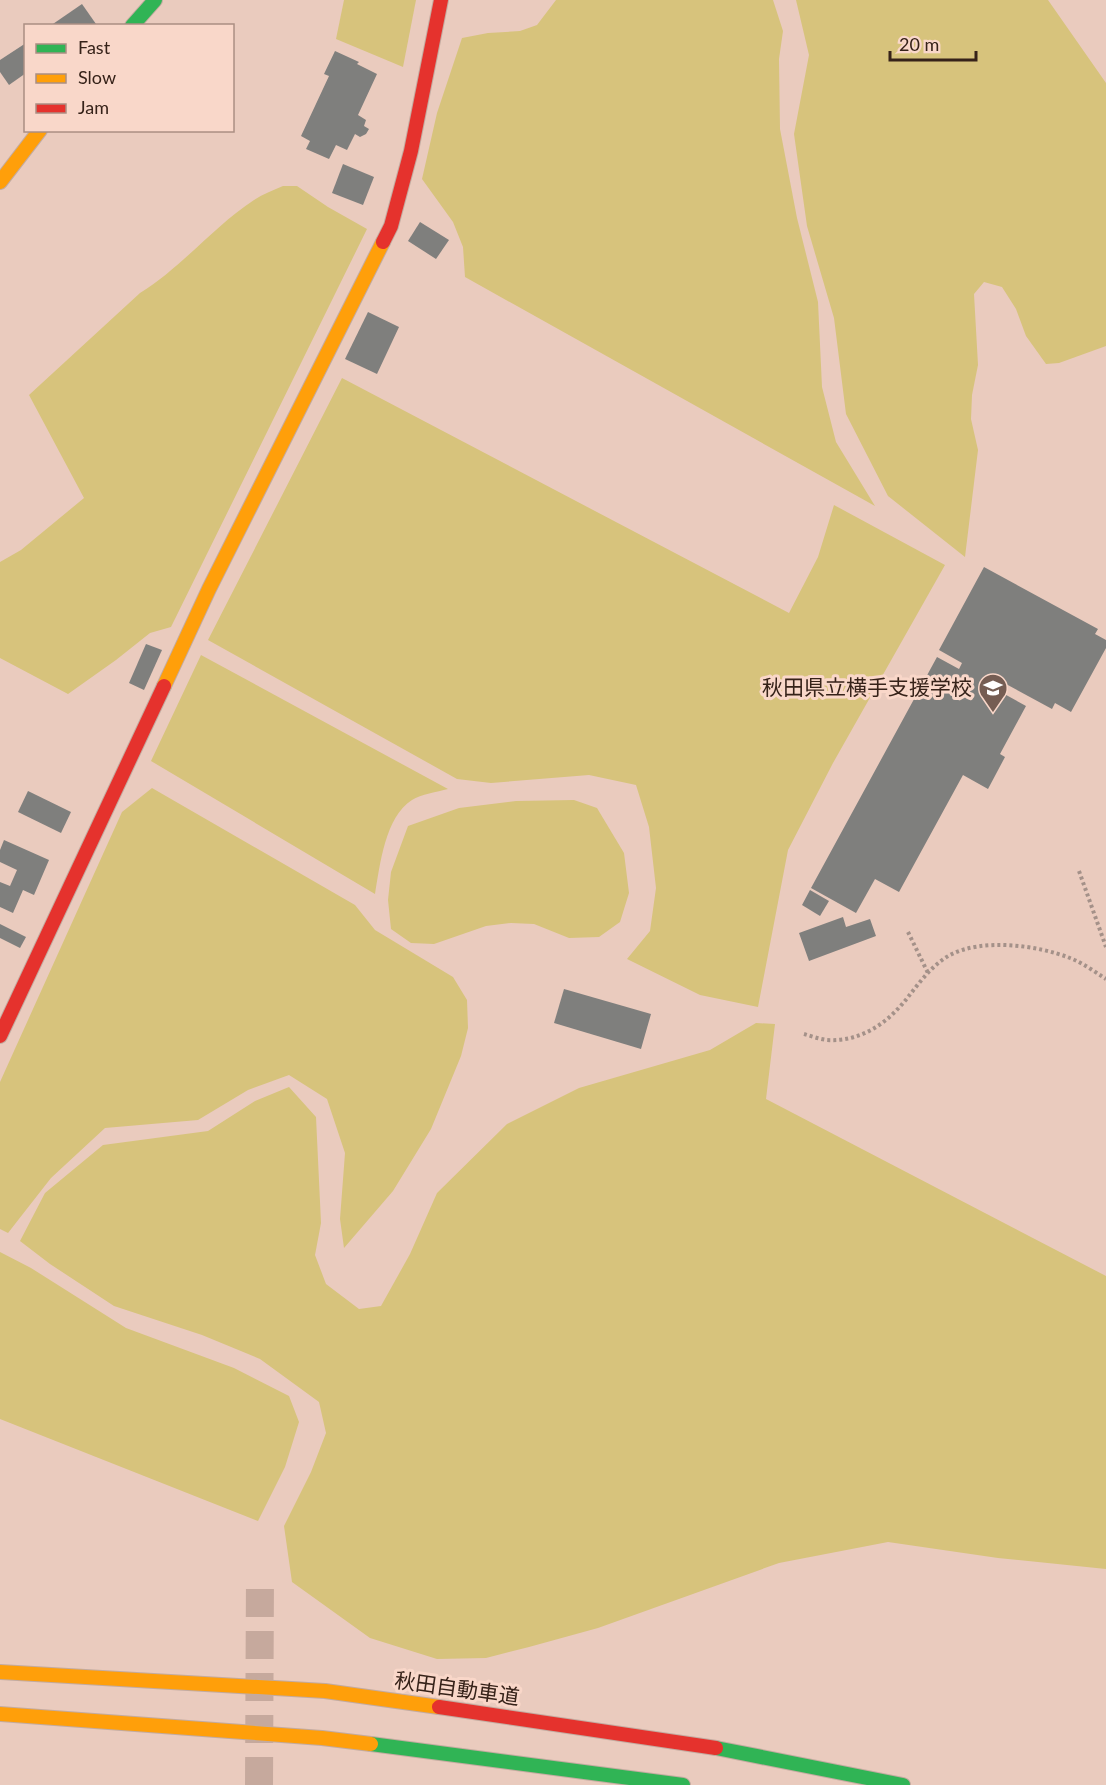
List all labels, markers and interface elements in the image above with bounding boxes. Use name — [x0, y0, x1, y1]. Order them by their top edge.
legend — [24, 24, 234, 132]
scale bar — [890, 24, 976, 62]
text: 20 m — [899, 33, 939, 55]
text: Fast — [78, 36, 111, 58]
text: Slow — [78, 66, 116, 88]
text: Jam — [78, 96, 109, 118]
school or university icon: 秋田県立横手支援学校 — [977, 672, 1009, 714]
place label: 秋田県立横手支援学校 — [762, 674, 972, 699]
street label: 秋田自動車道 — [393, 1666, 521, 1709]

